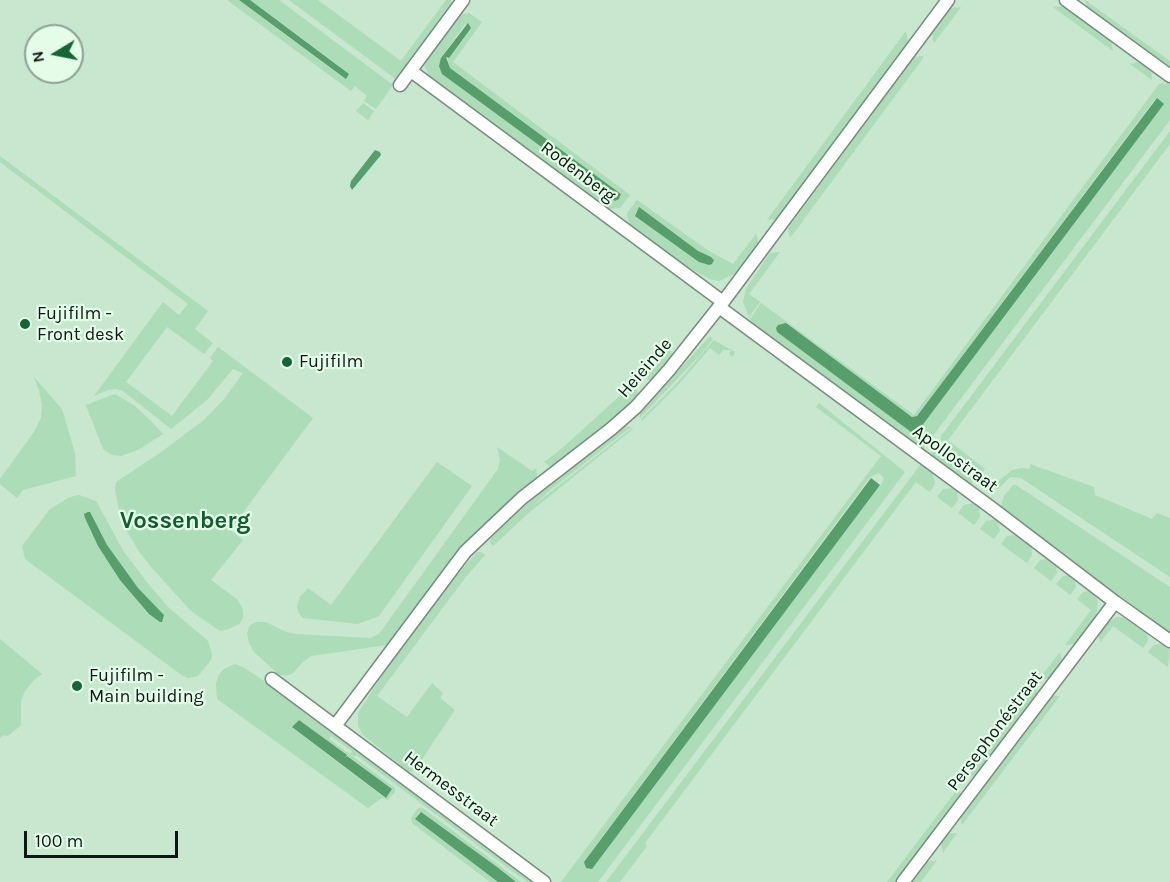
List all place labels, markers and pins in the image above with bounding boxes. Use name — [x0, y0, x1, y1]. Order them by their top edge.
place label: Fujifilm - Front desk — [37, 303, 124, 346]
marker: Fujifilm - Front desk — [18, 317, 32, 331]
place label: Fujifilm — [299, 351, 363, 373]
marker: Fujifilm — [280, 355, 294, 369]
place label: Fujifilm - Main building — [89, 665, 204, 708]
marker: Fujifilm - Main building — [70, 679, 84, 693]

